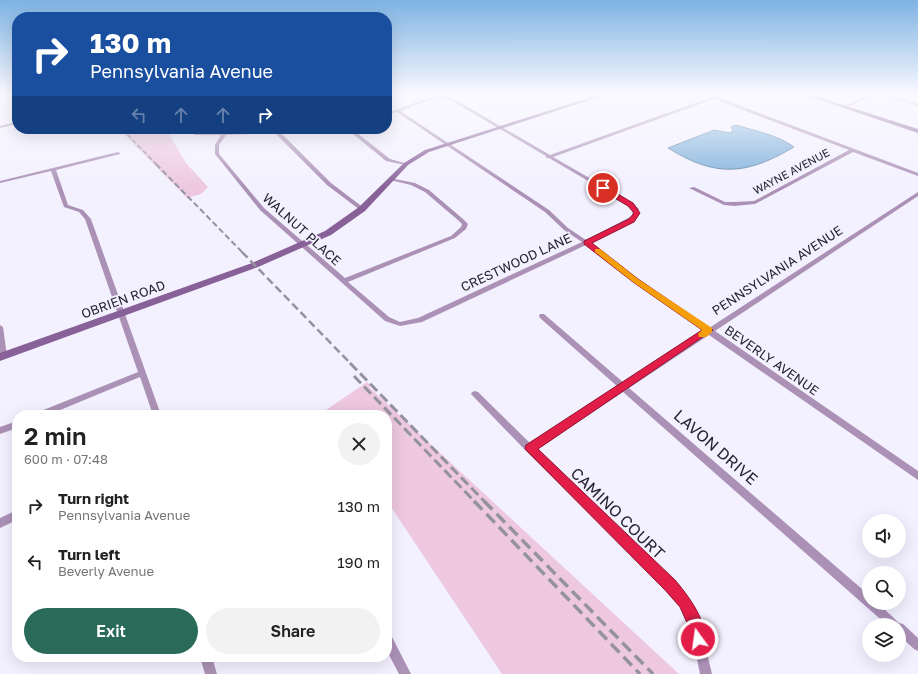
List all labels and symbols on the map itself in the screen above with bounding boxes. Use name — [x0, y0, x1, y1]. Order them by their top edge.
street label: WAYNE AVENUE — [751, 145, 832, 197]
pin — [586, 171, 620, 205]
street label: WALNUT PLACE — [259, 190, 345, 268]
street label: PENNSYLVANIA AVENUE — [709, 222, 845, 318]
street label: CRESTWOOD LANE — [458, 229, 574, 295]
street label: OBRIEN ROAD — [79, 276, 167, 322]
street label: BEVERLY AVENUE — [722, 322, 822, 398]
street label: LAVON DRIVE — [670, 405, 762, 489]
street label: CAMINO COURT — [567, 463, 669, 563]
position arrow — [677, 618, 719, 660]

